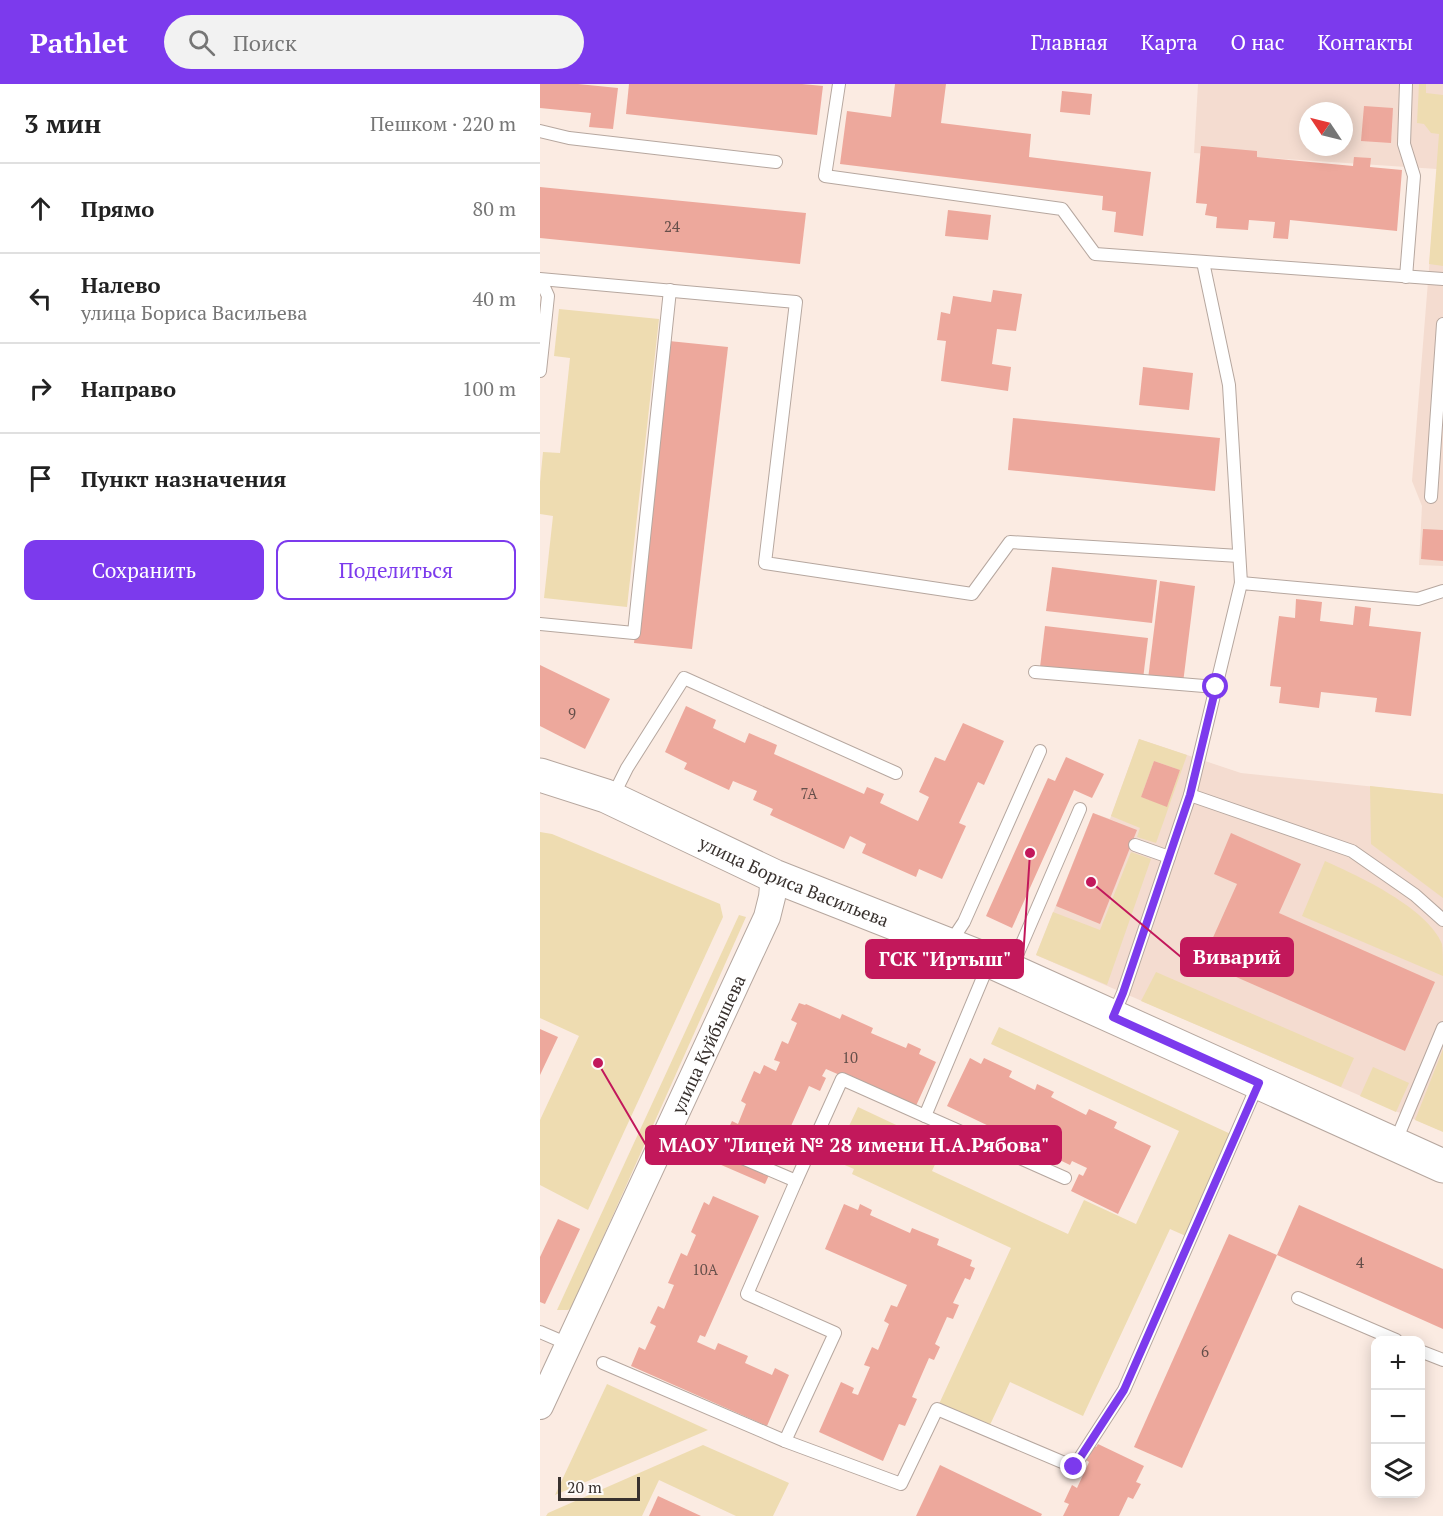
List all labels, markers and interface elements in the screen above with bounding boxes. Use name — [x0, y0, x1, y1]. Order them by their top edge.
search box — [164, 15, 584, 69]
text: Pathlet — [30, 24, 128, 61]
icon: search — [185, 26, 218, 59]
text: Поиск — [233, 28, 297, 57]
text: Главная — [1031, 28, 1108, 56]
text: Карта — [1141, 28, 1198, 56]
text: О нас — [1231, 28, 1284, 56]
text: Контакты — [1317, 28, 1413, 56]
north arrow — [1299, 102, 1353, 156]
text: 3 мин — [24, 106, 101, 140]
text: Пешком · 220 m — [370, 110, 516, 137]
icon: ahead — [24, 192, 57, 225]
text: Прямо — [81, 194, 154, 223]
text: 80 m — [473, 195, 516, 222]
house number: 24 — [664, 216, 680, 236]
text: Налево — [81, 270, 161, 299]
icon: left — [24, 282, 57, 315]
text: 40 m — [473, 285, 516, 312]
text: улица Бориса Васильева — [81, 299, 307, 326]
icon: right — [24, 372, 57, 405]
text: Направо — [81, 374, 176, 403]
text: 100 m — [462, 375, 516, 402]
icon: arrive — [24, 462, 57, 495]
text: Пункт назначения — [81, 464, 286, 493]
button: Сохранить — [24, 540, 264, 600]
button: Поделиться — [276, 540, 516, 600]
route start — [1202, 673, 1228, 699]
house number: 9 — [568, 703, 576, 723]
house number: 7А — [800, 783, 818, 803]
street label: улица Бориса Васильева — [695, 830, 892, 932]
callout: Виварий — [1181, 938, 1293, 976]
callout: ГСК "Иртыш" — [866, 940, 1023, 978]
text: Виварий — [1193, 943, 1281, 970]
text: ГСК "Иртыш" — [879, 945, 1011, 972]
street label: улица Куйбышева — [665, 971, 751, 1118]
house number: 10 — [842, 1047, 858, 1067]
callout: МАОУ "Лицей № 28 имени Н.А.Рябова" — [646, 1126, 1061, 1164]
text: МАОУ "Лицей № 28 имени Н.А.Рябова" — [659, 1131, 1049, 1158]
house number: 4 — [1356, 1252, 1364, 1272]
house number: 10А — [692, 1259, 719, 1279]
map controls — [1371, 1336, 1425, 1498]
button: + — [1371, 1336, 1425, 1390]
house number: 6 — [1201, 1341, 1209, 1361]
button: − — [1371, 1390, 1425, 1444]
button: layers — [1371, 1444, 1425, 1498]
route end — [1060, 1453, 1086, 1479]
scale bar — [558, 1474, 640, 1502]
text: 20 m — [567, 1476, 602, 1498]

